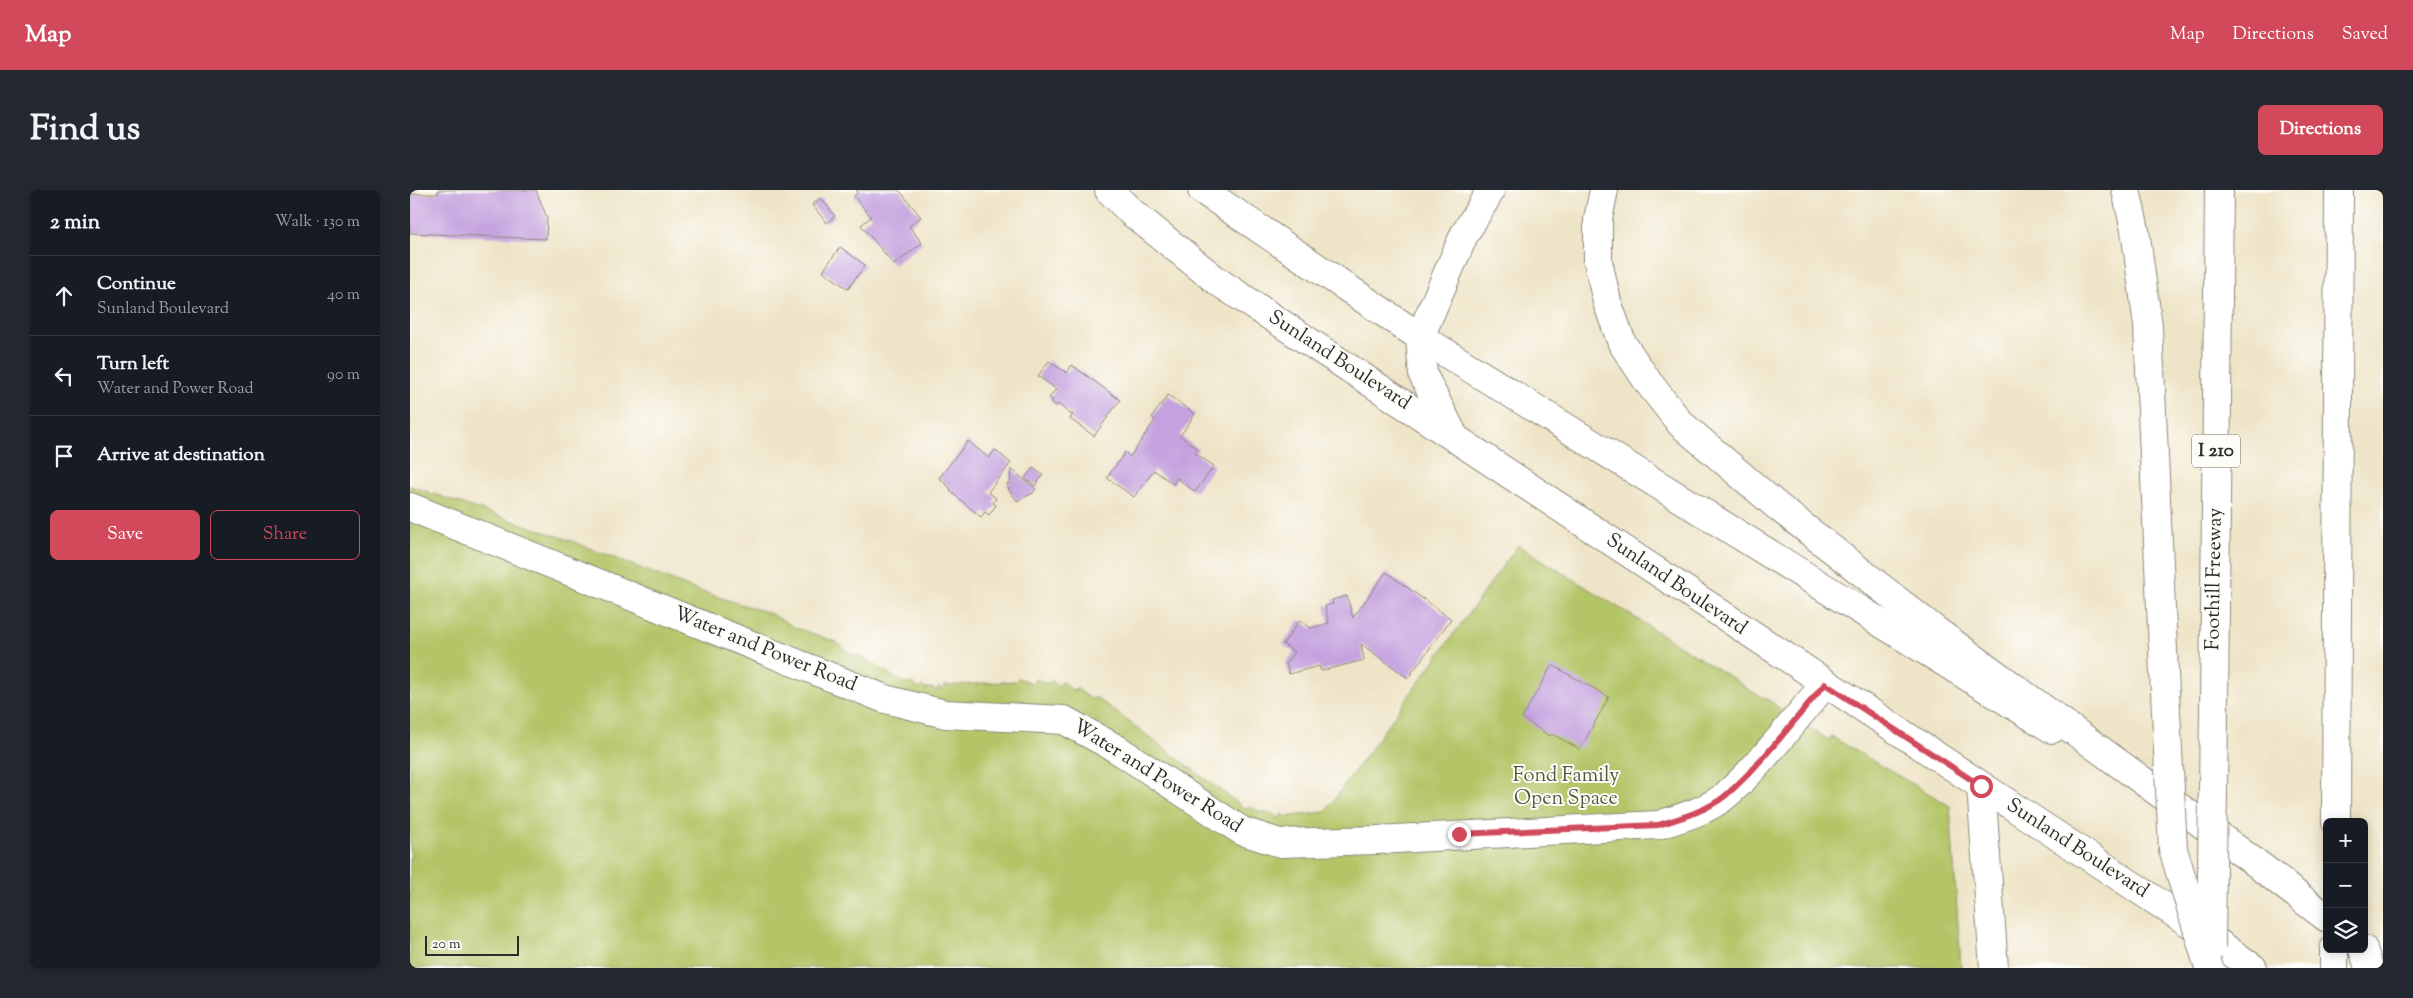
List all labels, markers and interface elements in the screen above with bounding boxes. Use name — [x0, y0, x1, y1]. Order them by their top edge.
text: Map — [25, 18, 71, 52]
text: Map — [2170, 22, 2205, 48]
text: Directions — [2233, 22, 2314, 48]
text: Saved — [2342, 22, 2388, 48]
text: Find us — [30, 105, 140, 156]
button: Directions — [2258, 105, 2383, 155]
text: 2 min — [50, 208, 100, 238]
text: Walk · 130 m — [275, 211, 360, 234]
text: Continue — [97, 271, 176, 298]
icon: ahead — [50, 282, 78, 310]
text: 40 m — [327, 284, 360, 307]
text: Sunland Boulevard — [97, 298, 229, 321]
street label: Sunland Boulevard — [1262, 304, 1416, 418]
text: Turn left — [97, 351, 169, 378]
icon: left — [50, 362, 78, 390]
text: 90 m — [327, 364, 360, 387]
text: Water and Power Road — [97, 378, 253, 401]
road number: I 210 — [2192, 435, 2240, 468]
icon: arrive — [50, 442, 78, 470]
text: Arrive at destination — [97, 442, 265, 469]
street label: Foothill Freeway — [2199, 507, 2231, 651]
button: Save — [50, 510, 200, 560]
button: Share — [210, 510, 360, 560]
street label: Sunland Boulevard — [1600, 527, 1752, 643]
street label: Water and Power Road — [669, 600, 861, 700]
street label: Water and Power Road — [1066, 713, 1248, 841]
park label: Fond Family Open Space — [1513, 762, 1619, 814]
route start — [1970, 775, 1993, 798]
street label: Sunland Boulevard — [2000, 792, 2154, 906]
map controls — [2323, 818, 2368, 953]
button: + — [2323, 818, 2368, 863]
route end — [1448, 823, 1471, 846]
button: − — [2323, 863, 2368, 908]
button: layers — [2323, 908, 2368, 953]
scale bar — [425, 933, 519, 956]
text: 20 m — [432, 935, 461, 955]

